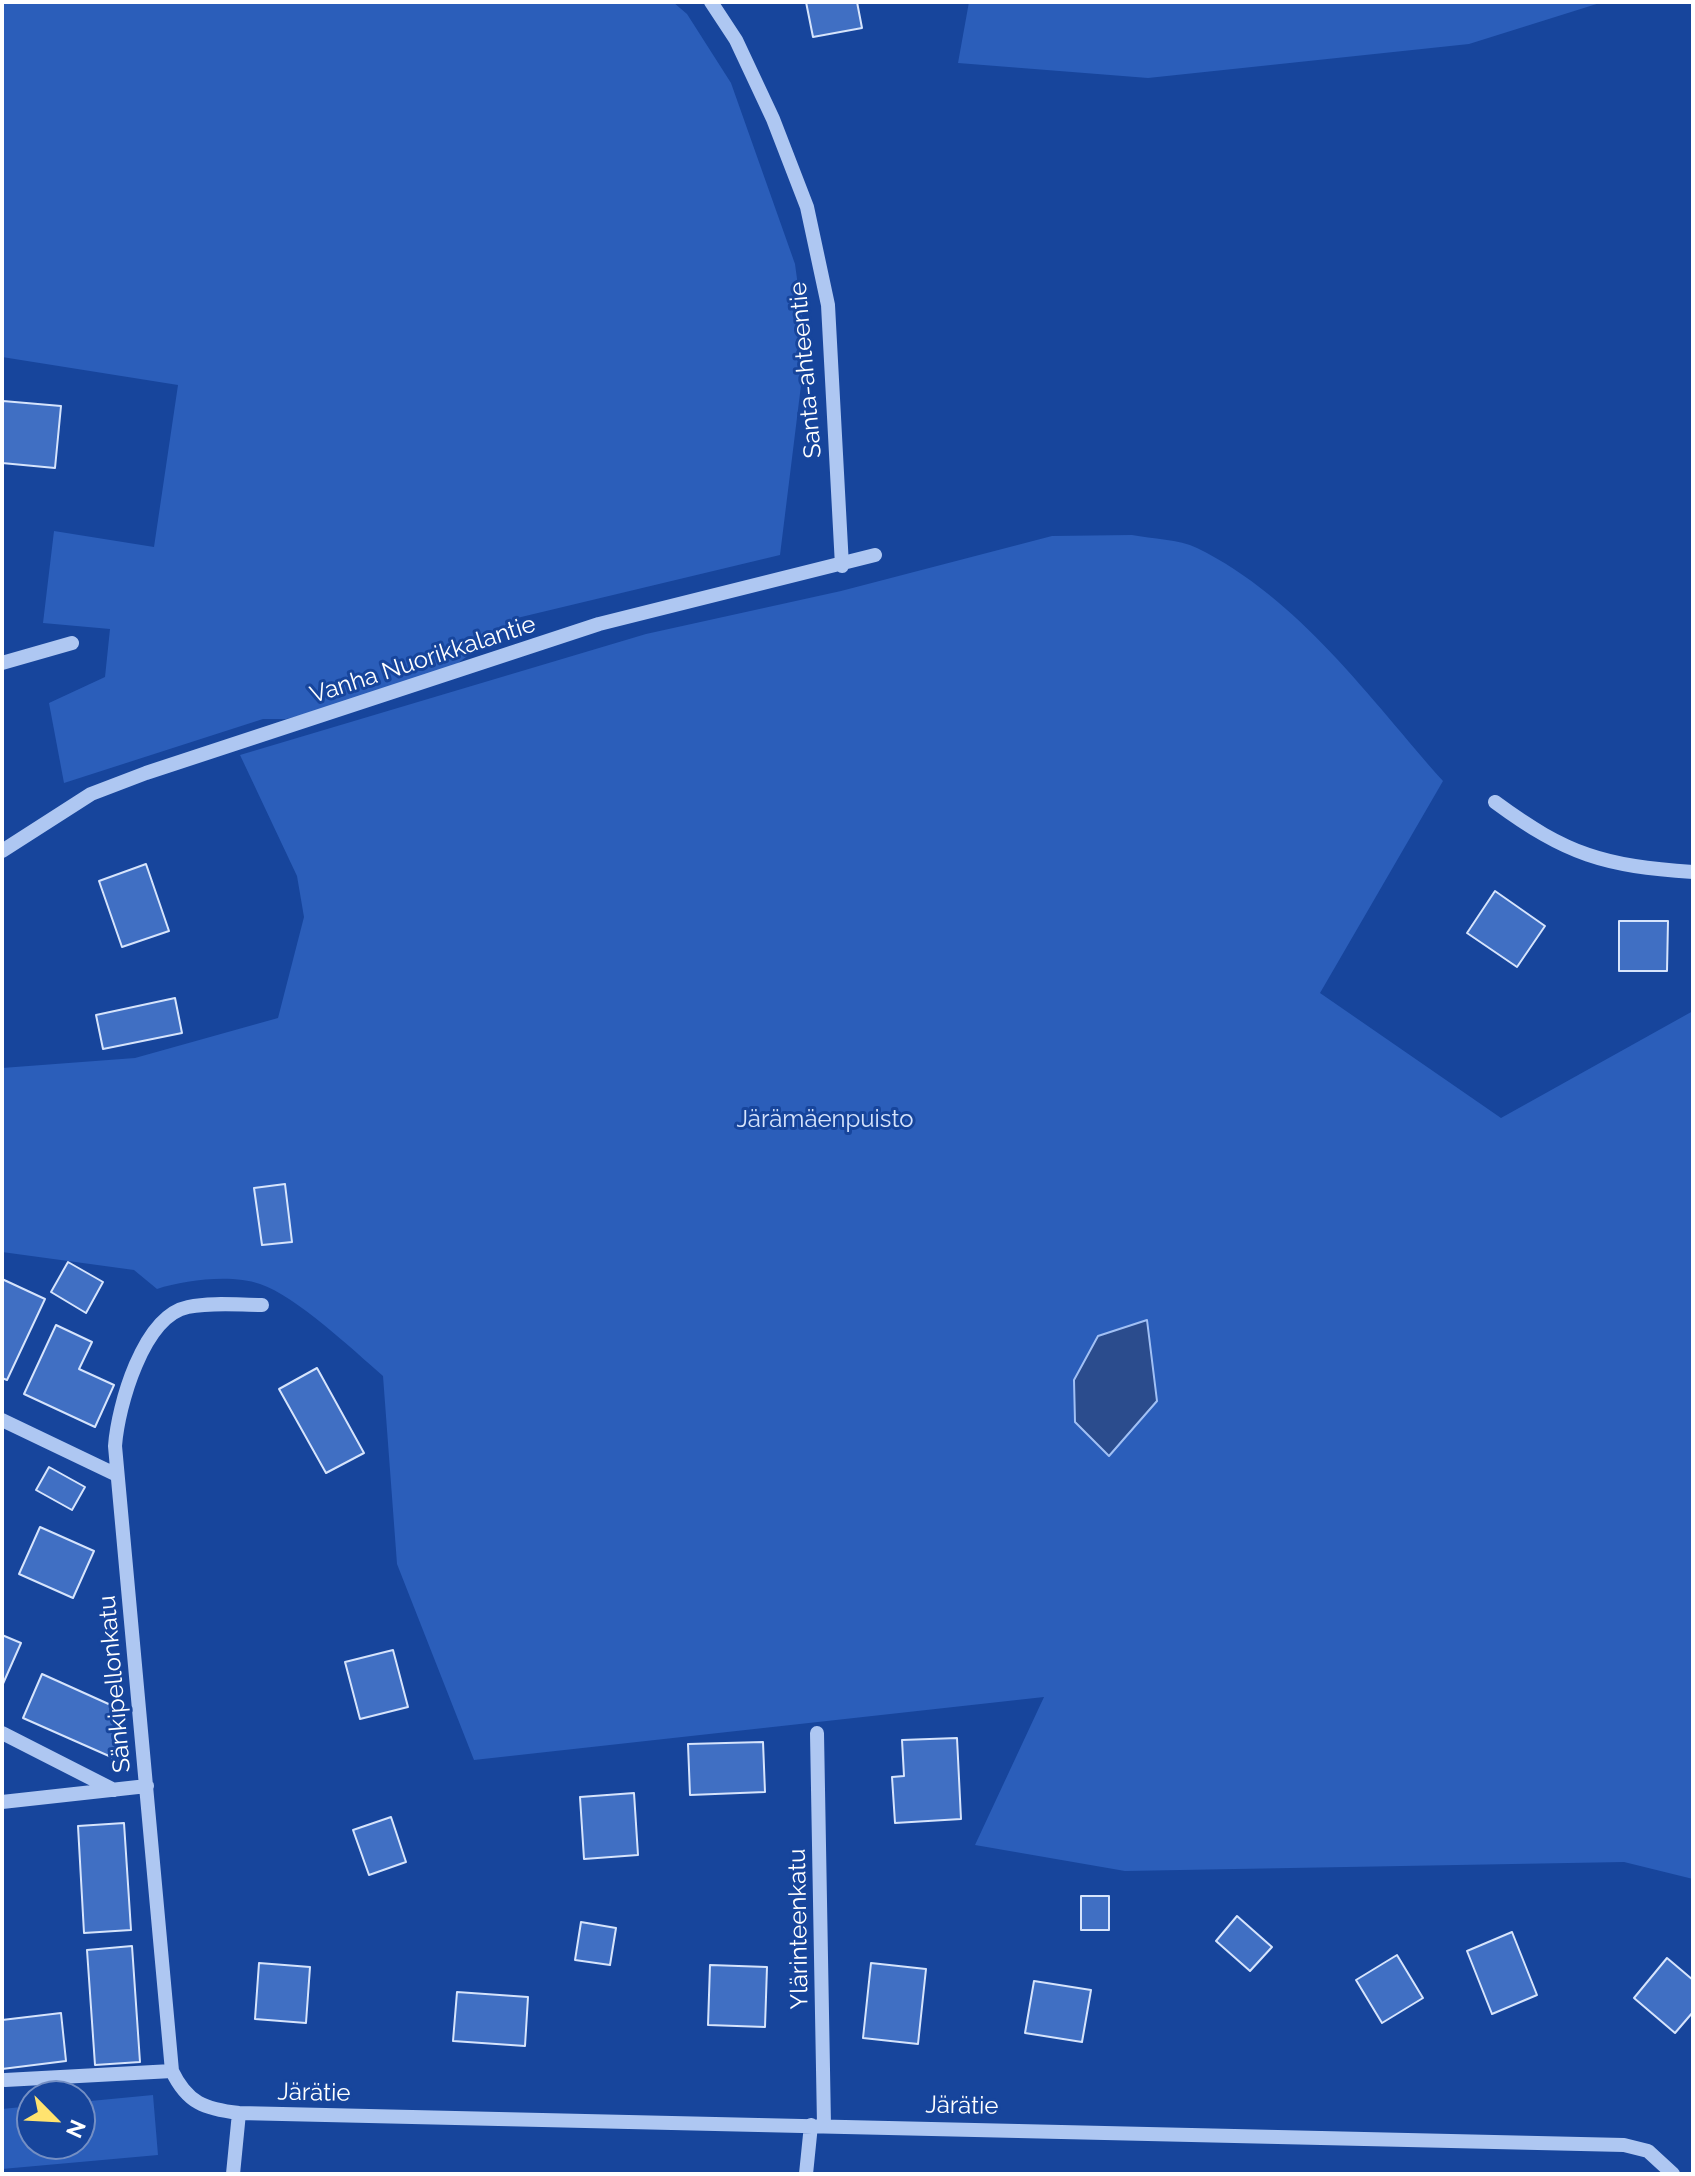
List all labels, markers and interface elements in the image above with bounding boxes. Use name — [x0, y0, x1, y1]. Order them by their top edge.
street label: Santa-ahteentie — [784, 281, 828, 459]
street label: Vanha Nuorikkalantie — [307, 610, 539, 710]
park label: Järämäenpuisto — [736, 1106, 914, 1134]
street label: Sänkipellonkatu — [93, 1594, 137, 1774]
street label: Ylärinteenkatu — [783, 1848, 815, 2010]
street label: Järätie — [277, 2078, 351, 2108]
north arrow — [16, 2080, 96, 2160]
street label: Järätie — [925, 2091, 999, 2121]
text: N — [61, 2116, 91, 2142]

